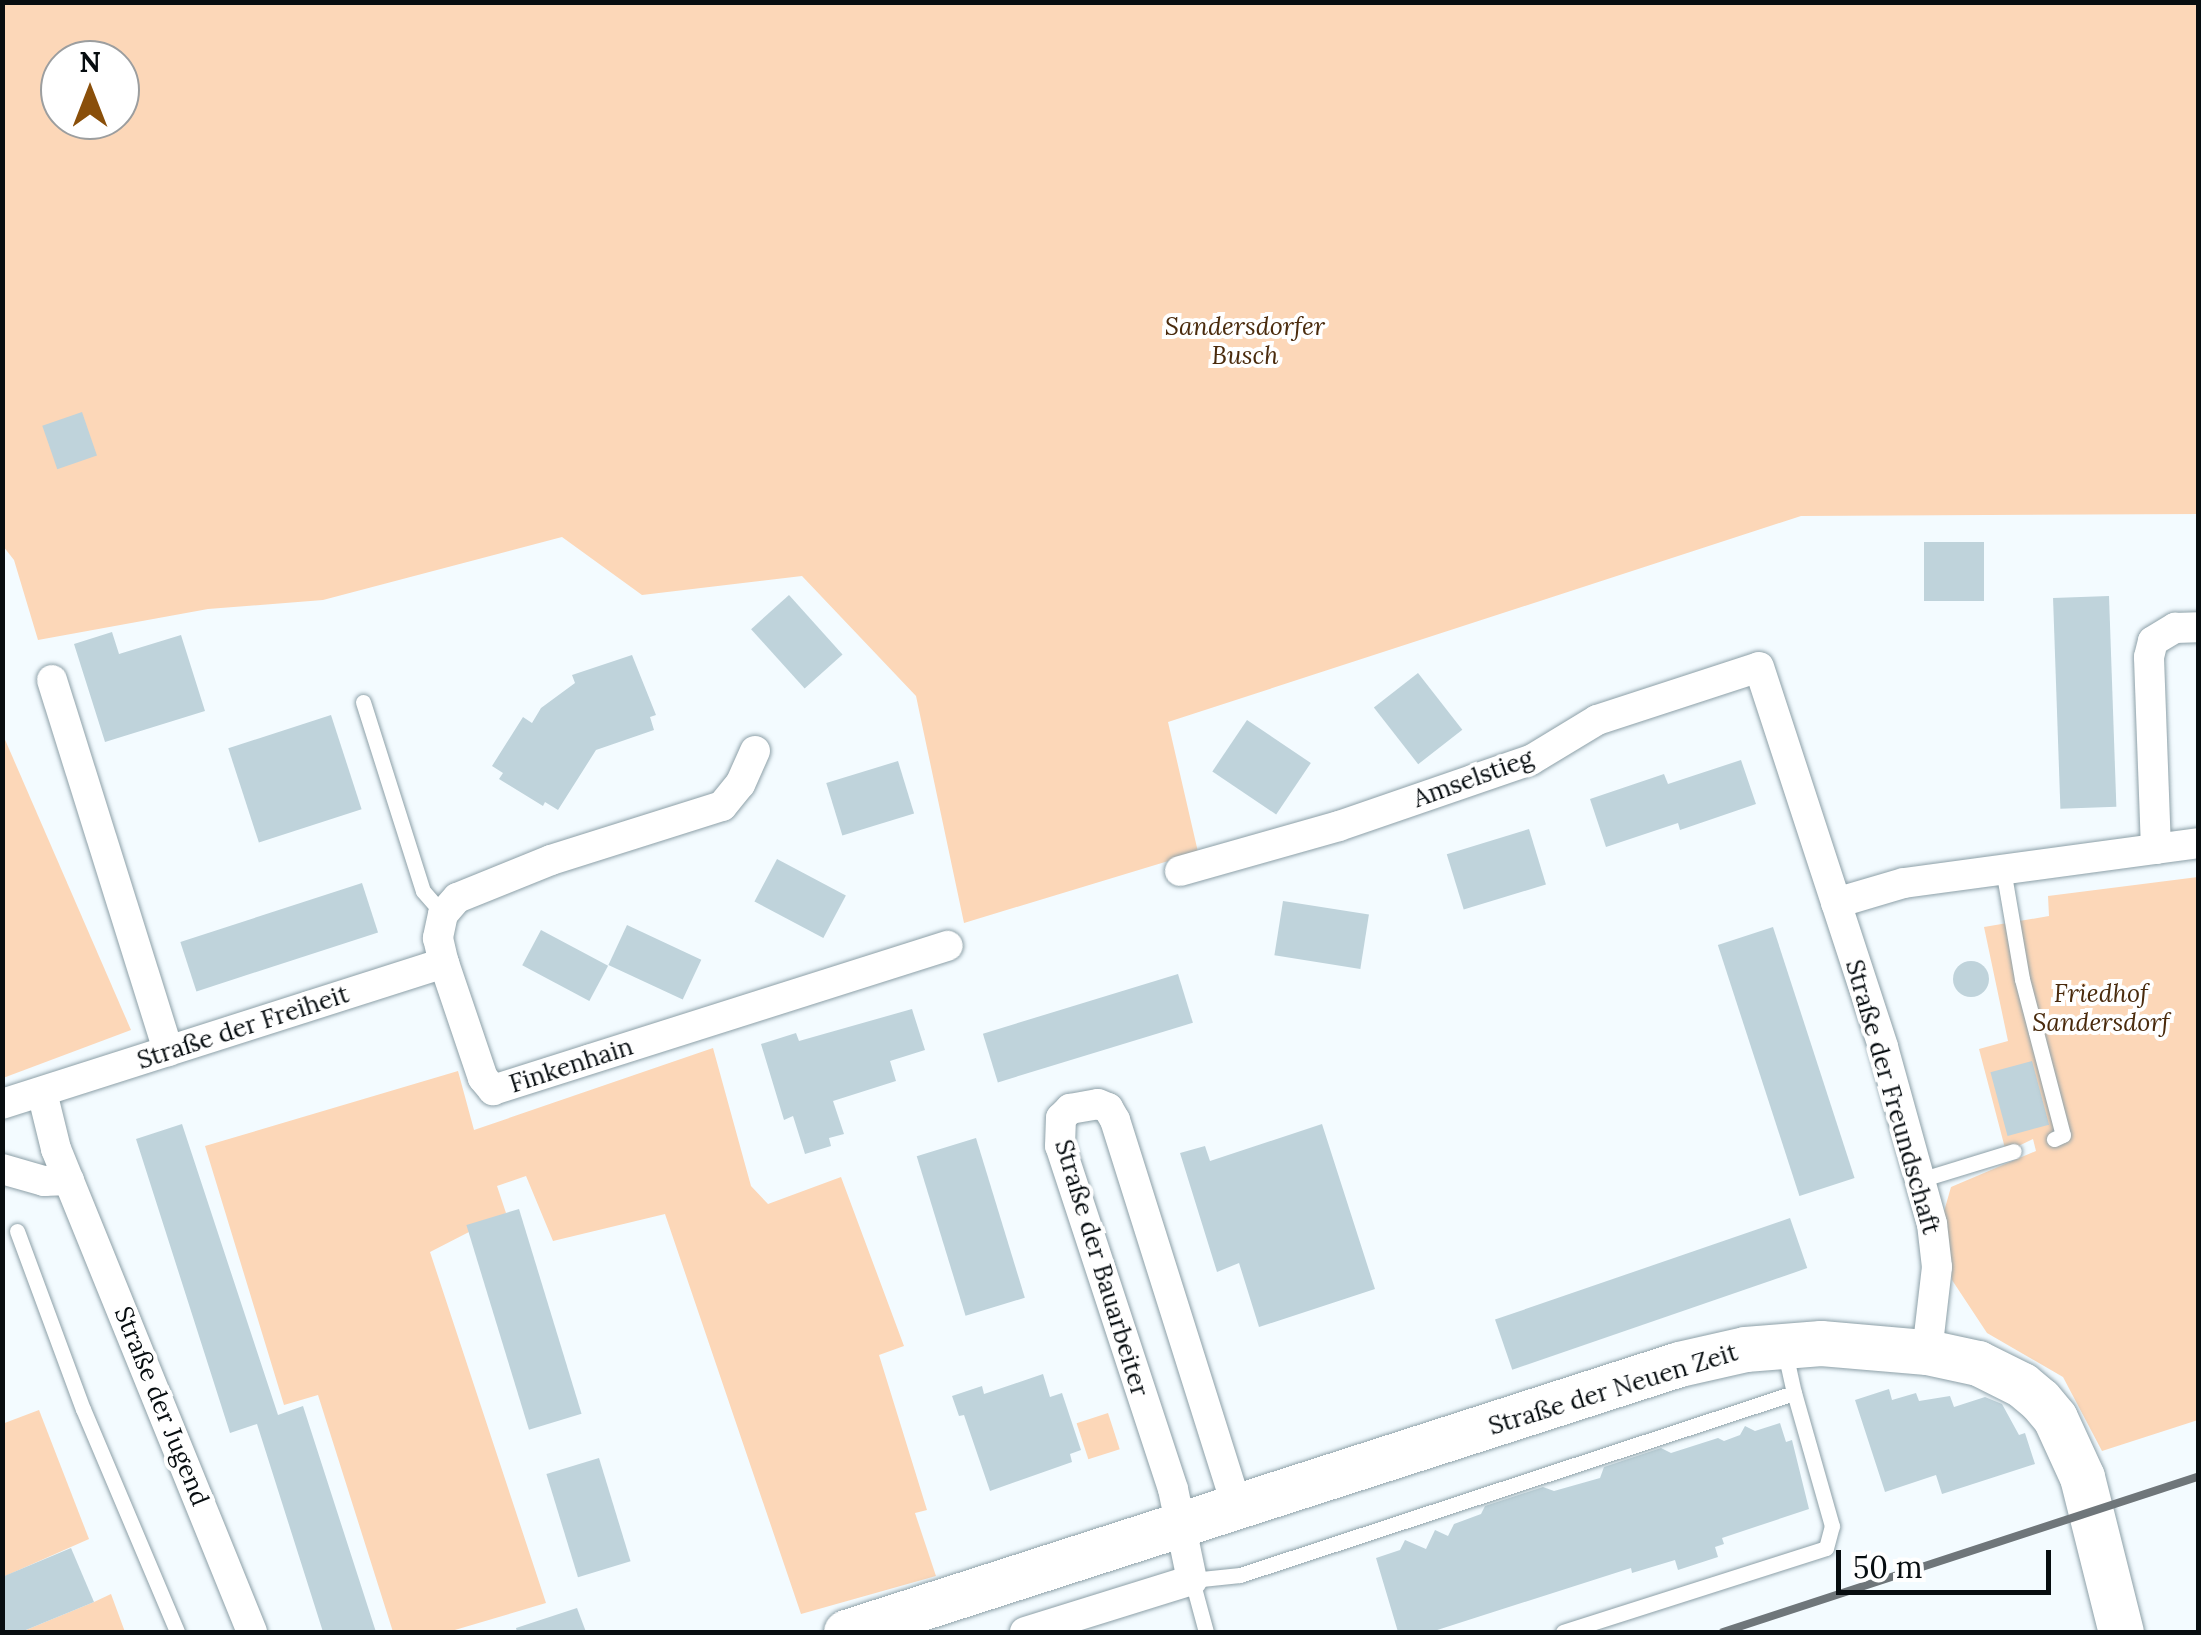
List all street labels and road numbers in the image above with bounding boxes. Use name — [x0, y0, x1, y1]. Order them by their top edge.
street label: Amselstieg — [1409, 742, 1537, 814]
street label: Straße der Freundschaft — [1839, 956, 1947, 1238]
street label: Straße der Freiheit — [133, 979, 353, 1075]
street label: Finkenhain — [506, 1031, 636, 1099]
street label: Straße der Bauarbeiter — [1049, 1136, 1155, 1400]
street label: Straße der Jugend — [108, 1302, 216, 1510]
street label: Straße der Neuen Zeit — [1485, 1337, 1741, 1441]

